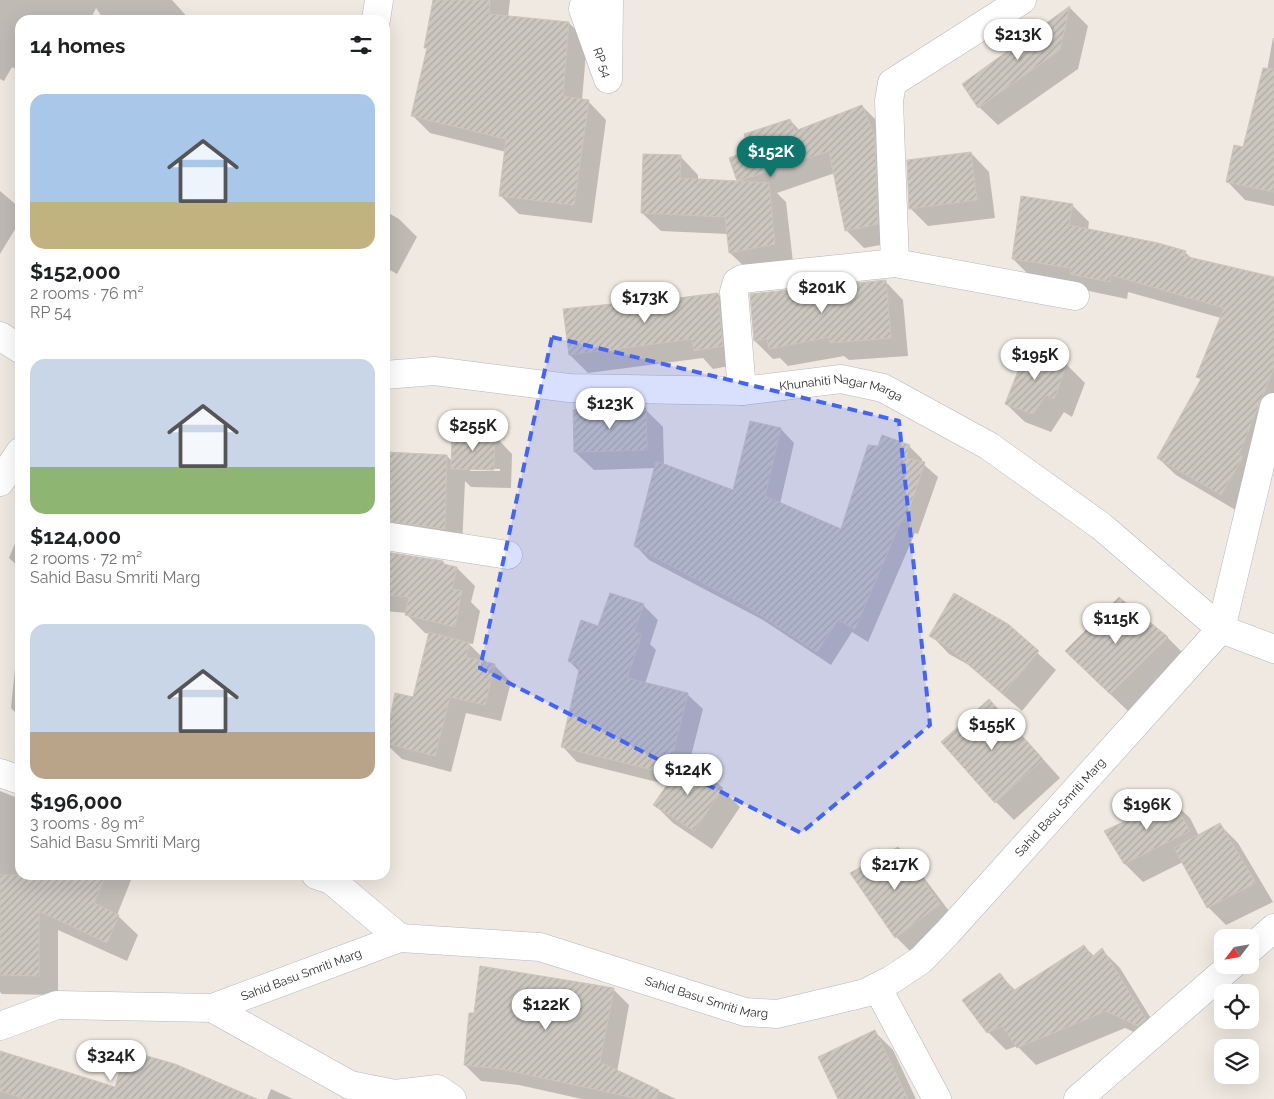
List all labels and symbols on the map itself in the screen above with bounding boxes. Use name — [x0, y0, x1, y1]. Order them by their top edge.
pin: $213K — [983, 18, 1053, 61]
street label: RP 54 — [590, 45, 614, 80]
pin: $152K — [736, 136, 806, 178]
pin: $201K — [787, 272, 857, 314]
pin: $173K — [610, 282, 680, 324]
pin: $195K — [1000, 338, 1070, 381]
street label: Khunahiti Nagar Marga — [778, 372, 905, 404]
pin: $123K — [575, 388, 645, 430]
pin: $255K — [438, 410, 508, 452]
pin: $115K — [1081, 602, 1151, 645]
pin: $155K — [957, 708, 1027, 751]
pin: $124K — [653, 754, 723, 796]
street label: Sahid Basu Smriti Marg — [1012, 755, 1108, 860]
pin: $196K — [1112, 788, 1182, 831]
pin: $217K — [860, 848, 930, 891]
north arrow — [1214, 929, 1259, 974]
street label: Sahid Basu Smriti Marg — [239, 946, 364, 1004]
street label: Sahid Basu Smriti Marg — [643, 974, 769, 1020]
pin: $122K — [511, 988, 581, 1031]
pin: $324K — [76, 1040, 146, 1082]

